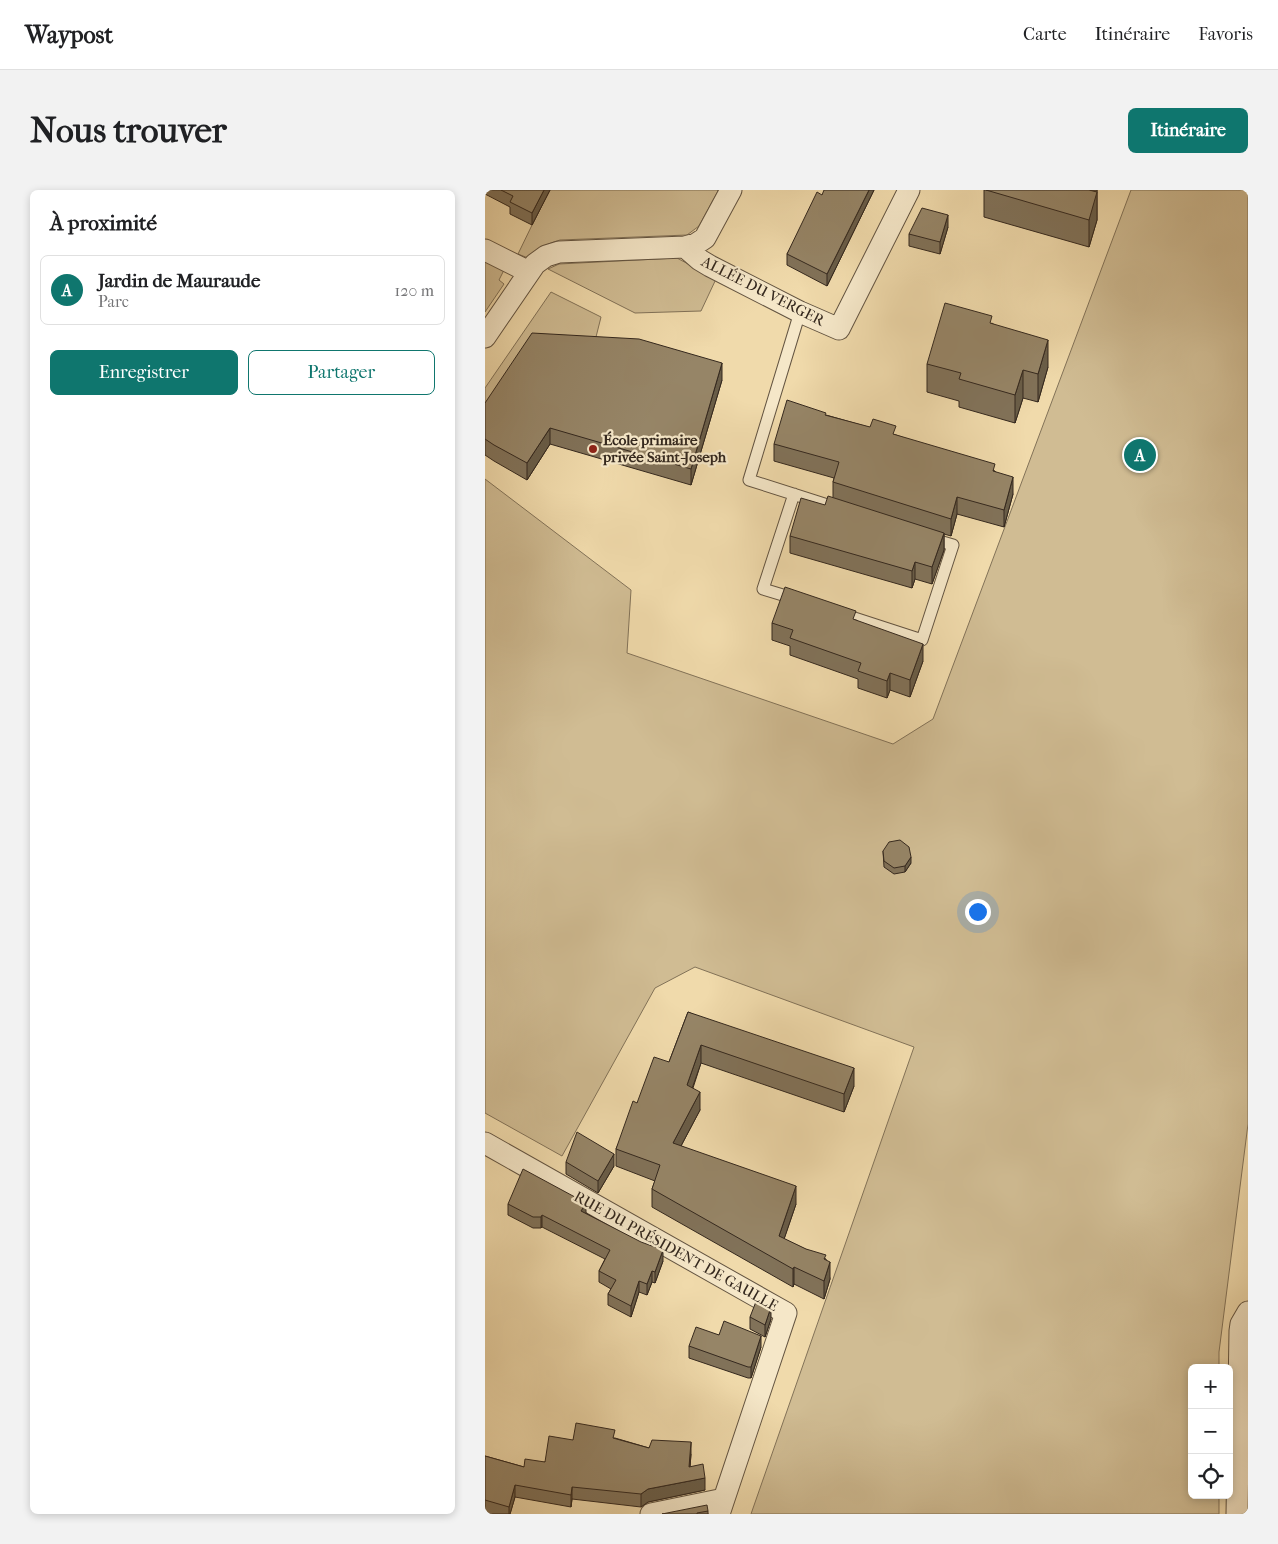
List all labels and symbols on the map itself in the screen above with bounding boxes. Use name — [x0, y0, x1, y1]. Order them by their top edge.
street label: ALLÉE DU VERGER — [698, 252, 828, 330]
place label: École primaire privée Saint-Joseph — [602, 431, 727, 466]
pin: A — [1124, 436, 1156, 474]
marker: École primaire privée Saint-Joseph — [587, 443, 599, 455]
your location — [965, 899, 991, 925]
street label: RUE DU PRÉSIDENT DE GAULLE — [571, 1187, 781, 1315]

